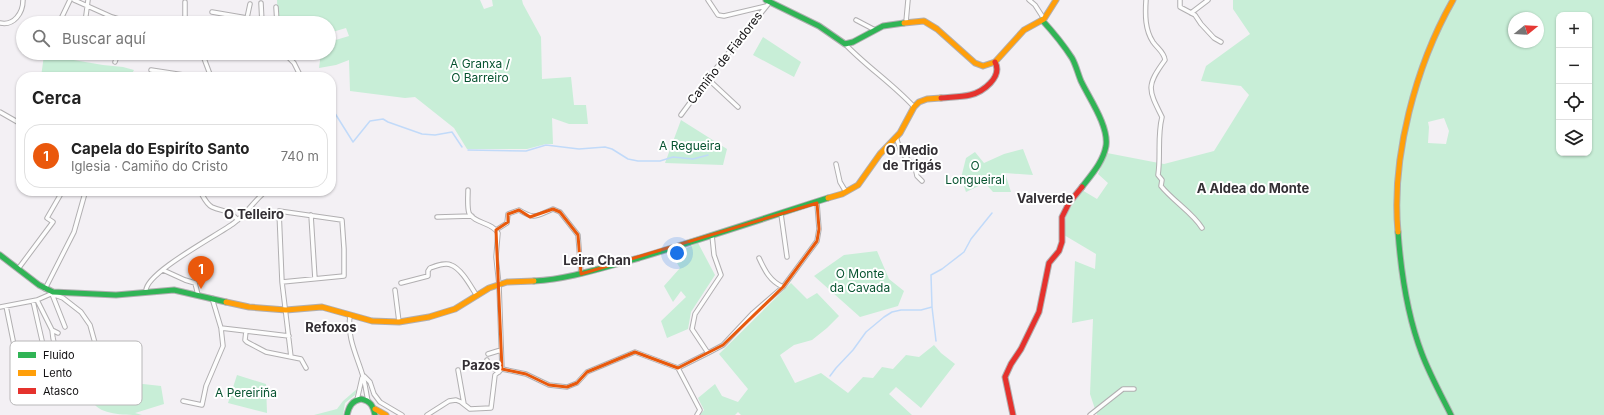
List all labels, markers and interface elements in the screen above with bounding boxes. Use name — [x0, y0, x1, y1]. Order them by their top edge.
street label: Camiño de Fiadores — [684, 8, 765, 107]
north arrow — [1508, 12, 1544, 48]
map controls — [1556, 12, 1592, 156]
button: + — [1556, 12, 1592, 48]
search box — [16, 16, 336, 60]
icon: search — [30, 27, 52, 49]
text: Buscar aquí — [62, 29, 146, 48]
button: − — [1556, 48, 1592, 84]
park label: A Granxa / O Barreiro — [450, 56, 511, 85]
button: locate — [1556, 84, 1592, 120]
text: Cerca — [32, 88, 81, 108]
button: layers — [1556, 120, 1592, 156]
park label: A Regueira — [659, 138, 721, 153]
text: Capela do Espiríto Santo — [71, 139, 250, 158]
district label: O Medio de Trigás — [883, 142, 941, 173]
text: 1 — [43, 148, 49, 164]
text: 740 m — [281, 148, 319, 164]
text: Iglesia · Camiño do Cristo — [71, 158, 228, 174]
park label: O Longueiral — [945, 158, 1005, 187]
district label: A Aldea do Monte — [1197, 180, 1310, 196]
district label: Valverde — [1017, 190, 1073, 206]
district label: O Telleiro — [224, 206, 284, 222]
your location — [667, 243, 687, 263]
district label: Leira Chan — [563, 252, 631, 268]
pin: 1 — [188, 256, 214, 289]
park label: O Monte da Cavada — [830, 266, 890, 295]
district label: Refoxos — [305, 319, 357, 335]
legend — [10, 341, 142, 405]
text: Fluido — [43, 348, 75, 362]
district label: Pazos — [462, 357, 500, 373]
text: Lento — [43, 366, 73, 380]
text: Atasco — [43, 384, 79, 398]
park label: A Pereiriña — [215, 385, 277, 400]

